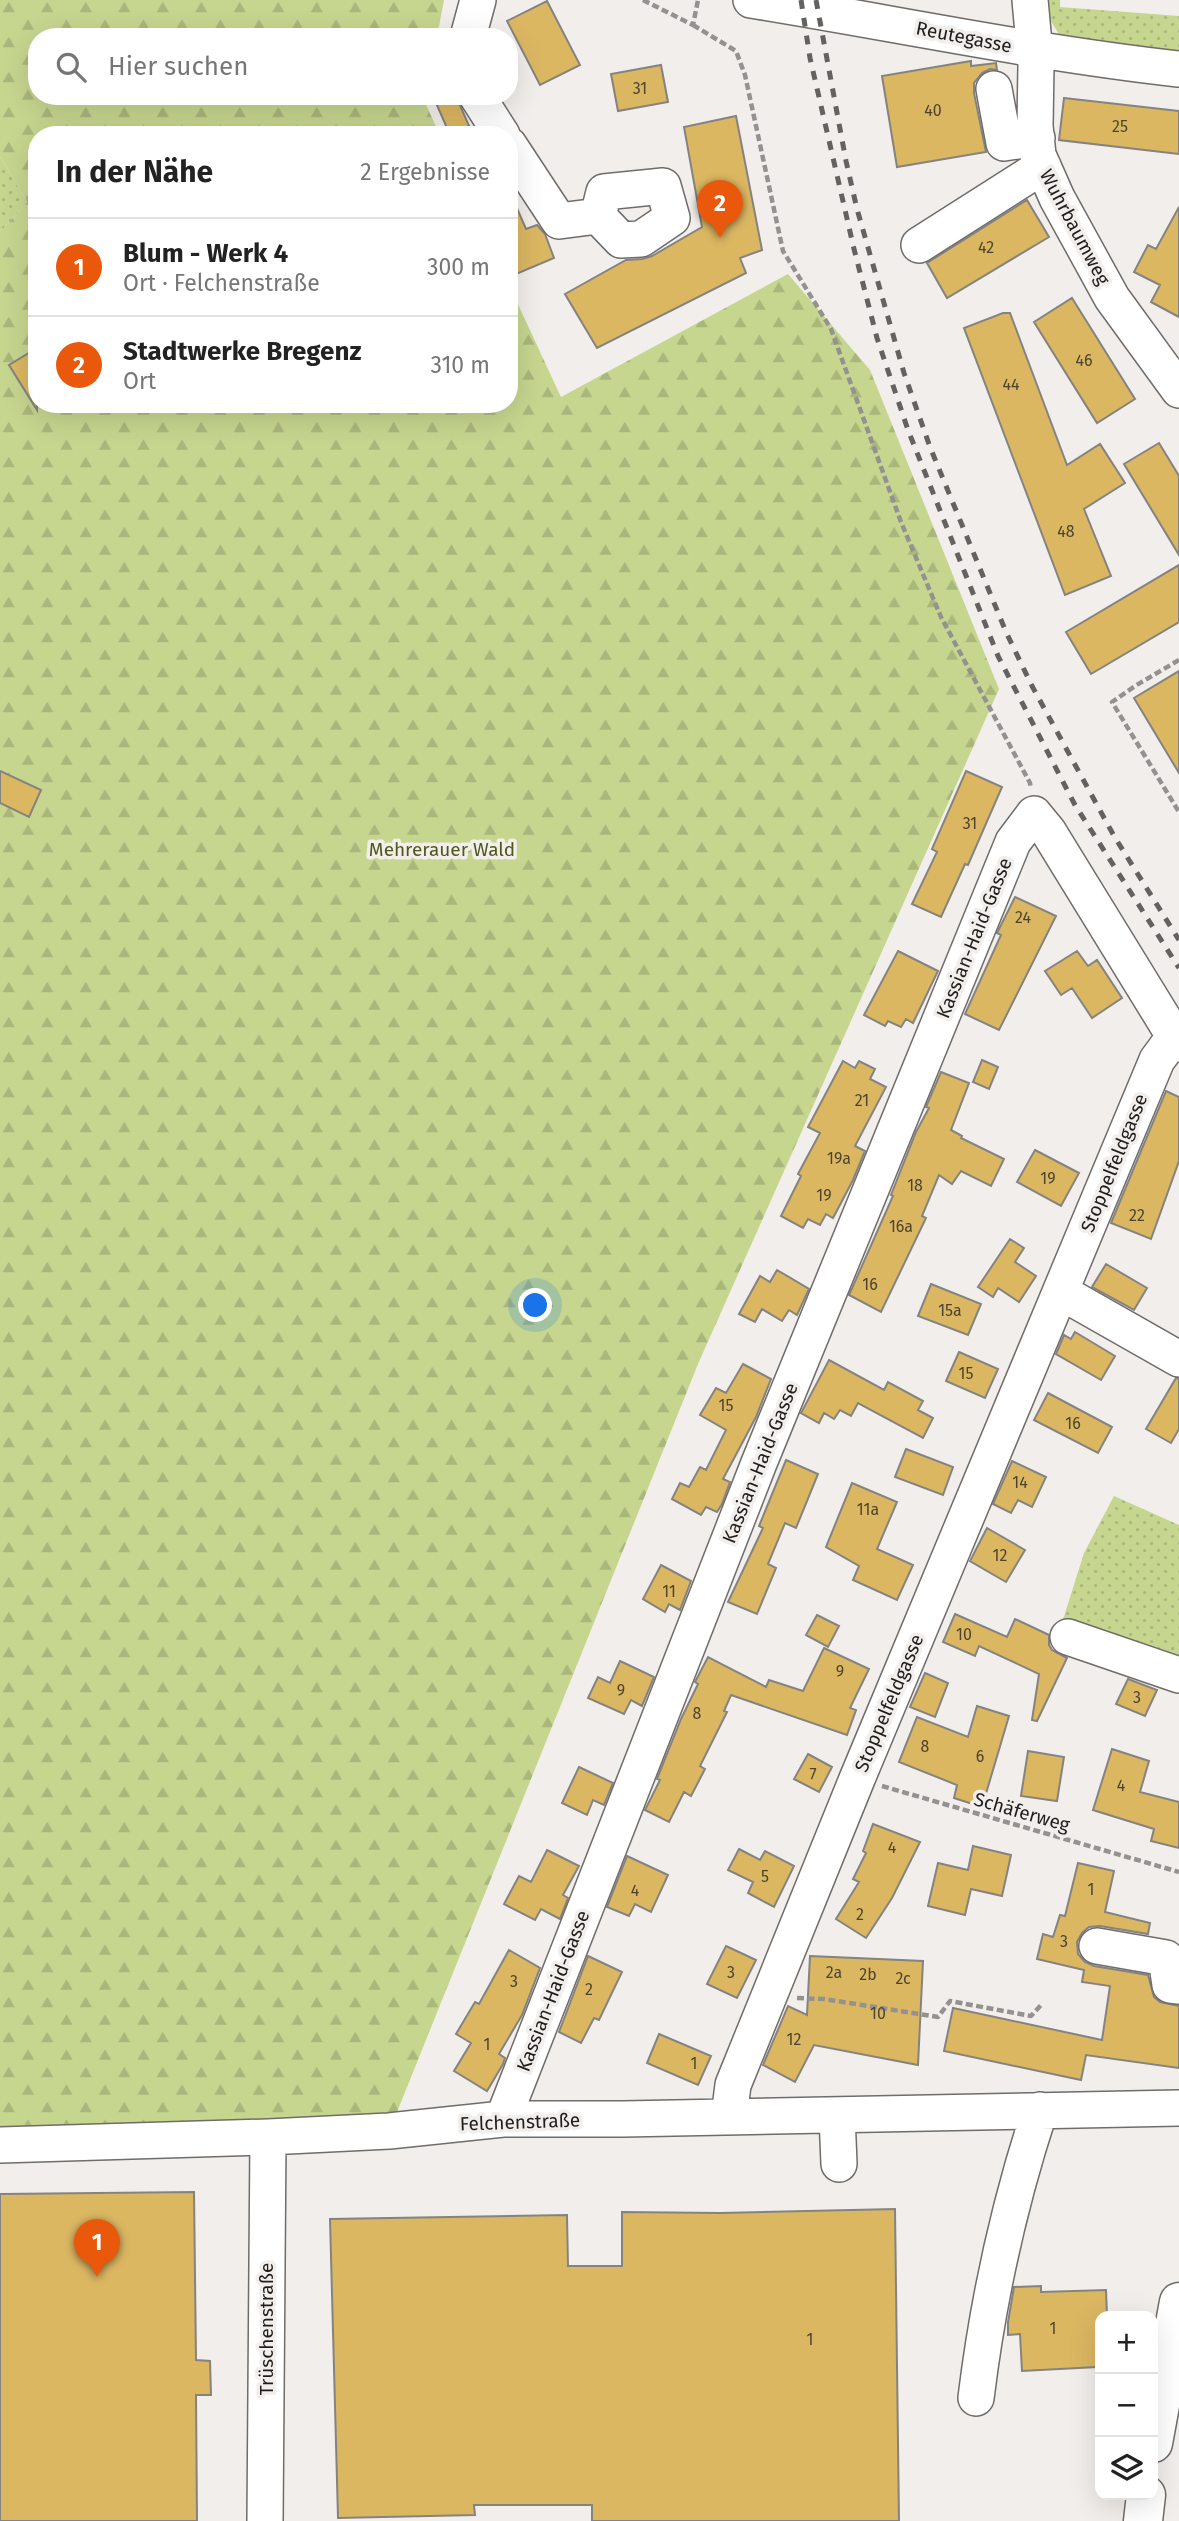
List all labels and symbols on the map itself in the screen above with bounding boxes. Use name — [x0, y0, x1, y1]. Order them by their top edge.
street label: Reutegasse — [914, 16, 1014, 58]
house number: 31 — [633, 79, 647, 98]
house number: 40 — [924, 101, 942, 120]
house number: 25 — [1112, 117, 1128, 136]
street label: Wuhrbaumweg — [1035, 165, 1115, 289]
pin: 2 — [697, 180, 743, 238]
house number: 42 — [978, 238, 994, 257]
house number: 46 — [1075, 351, 1093, 370]
house number: 44 — [1002, 375, 1020, 394]
house number: 48 — [1057, 522, 1075, 541]
house number: 31 — [963, 814, 977, 833]
park label: Mehrerauer Wald — [369, 838, 515, 861]
street label: Kassian-Haid-Gasse — [931, 854, 1017, 1022]
house number: 24 — [1015, 908, 1031, 927]
street label: Stoppelfeldgasse — [1076, 1090, 1152, 1236]
house number: 21 — [855, 1091, 869, 1110]
house number: 19a — [827, 1149, 851, 1168]
house number: 19 — [1040, 1169, 1056, 1188]
house number: 18 — [907, 1176, 923, 1195]
house number: 19 — [816, 1186, 832, 1205]
house number: 22 — [1129, 1206, 1145, 1225]
house number: 16a — [889, 1217, 913, 1236]
house number: 16 — [862, 1275, 878, 1294]
your location — [518, 1288, 552, 1322]
house number: 15a — [938, 1301, 962, 1320]
house number: 15 — [959, 1364, 973, 1383]
street label: Kassian-Haid-Gasse — [717, 1379, 803, 1547]
house number: 15 — [719, 1396, 733, 1415]
house number: 16 — [1065, 1414, 1081, 1433]
house number: 14 — [1012, 1473, 1028, 1492]
house number: 11a — [857, 1500, 879, 1519]
house number: 12 — [993, 1546, 1007, 1565]
house number: 11 — [662, 1582, 676, 1601]
house number: 10 — [956, 1625, 972, 1644]
street label: Stoppelfeldgasse — [850, 1631, 928, 1775]
house number: 9 — [836, 1662, 844, 1681]
house number: 9 — [617, 1681, 625, 1700]
house number: 3 — [1133, 1688, 1141, 1707]
house number: 8 — [693, 1704, 702, 1723]
house number: 8 — [921, 1737, 930, 1756]
house number: 6 — [976, 1747, 984, 1766]
house number: 7 — [809, 1765, 817, 1784]
house number: 4 — [1117, 1776, 1126, 1795]
street label: Schäferweg — [971, 1787, 1073, 1837]
house number: 4 — [888, 1838, 897, 1857]
house number: 5 — [761, 1867, 769, 1886]
house number: 1 — [1088, 1880, 1094, 1899]
house number: 4 — [631, 1881, 640, 1900]
house number: 2 — [856, 1905, 864, 1924]
street label: Kassian-Haid-Gasse — [512, 1907, 594, 2075]
house number: 3 — [1060, 1932, 1068, 1951]
house number: 3 — [727, 1963, 735, 1982]
house number: 2a — [826, 1963, 842, 1982]
house number: 2b — [859, 1965, 877, 1984]
house number: 2c — [895, 1969, 911, 1988]
house number: 3 — [510, 1972, 518, 1991]
house number: 2 — [585, 1980, 593, 1999]
house number: 10 — [870, 2004, 886, 2023]
house number: 12 — [787, 2030, 801, 2049]
house number: 1 — [484, 2035, 490, 2054]
house number: 1 — [691, 2054, 697, 2073]
street label: Felchenstraße — [459, 2108, 581, 2136]
pin: 1 — [74, 2219, 120, 2277]
street label: Trüschenstraße — [255, 2263, 278, 2395]
house number: 1 — [1050, 2319, 1056, 2338]
house number: 1 — [807, 2330, 813, 2349]

